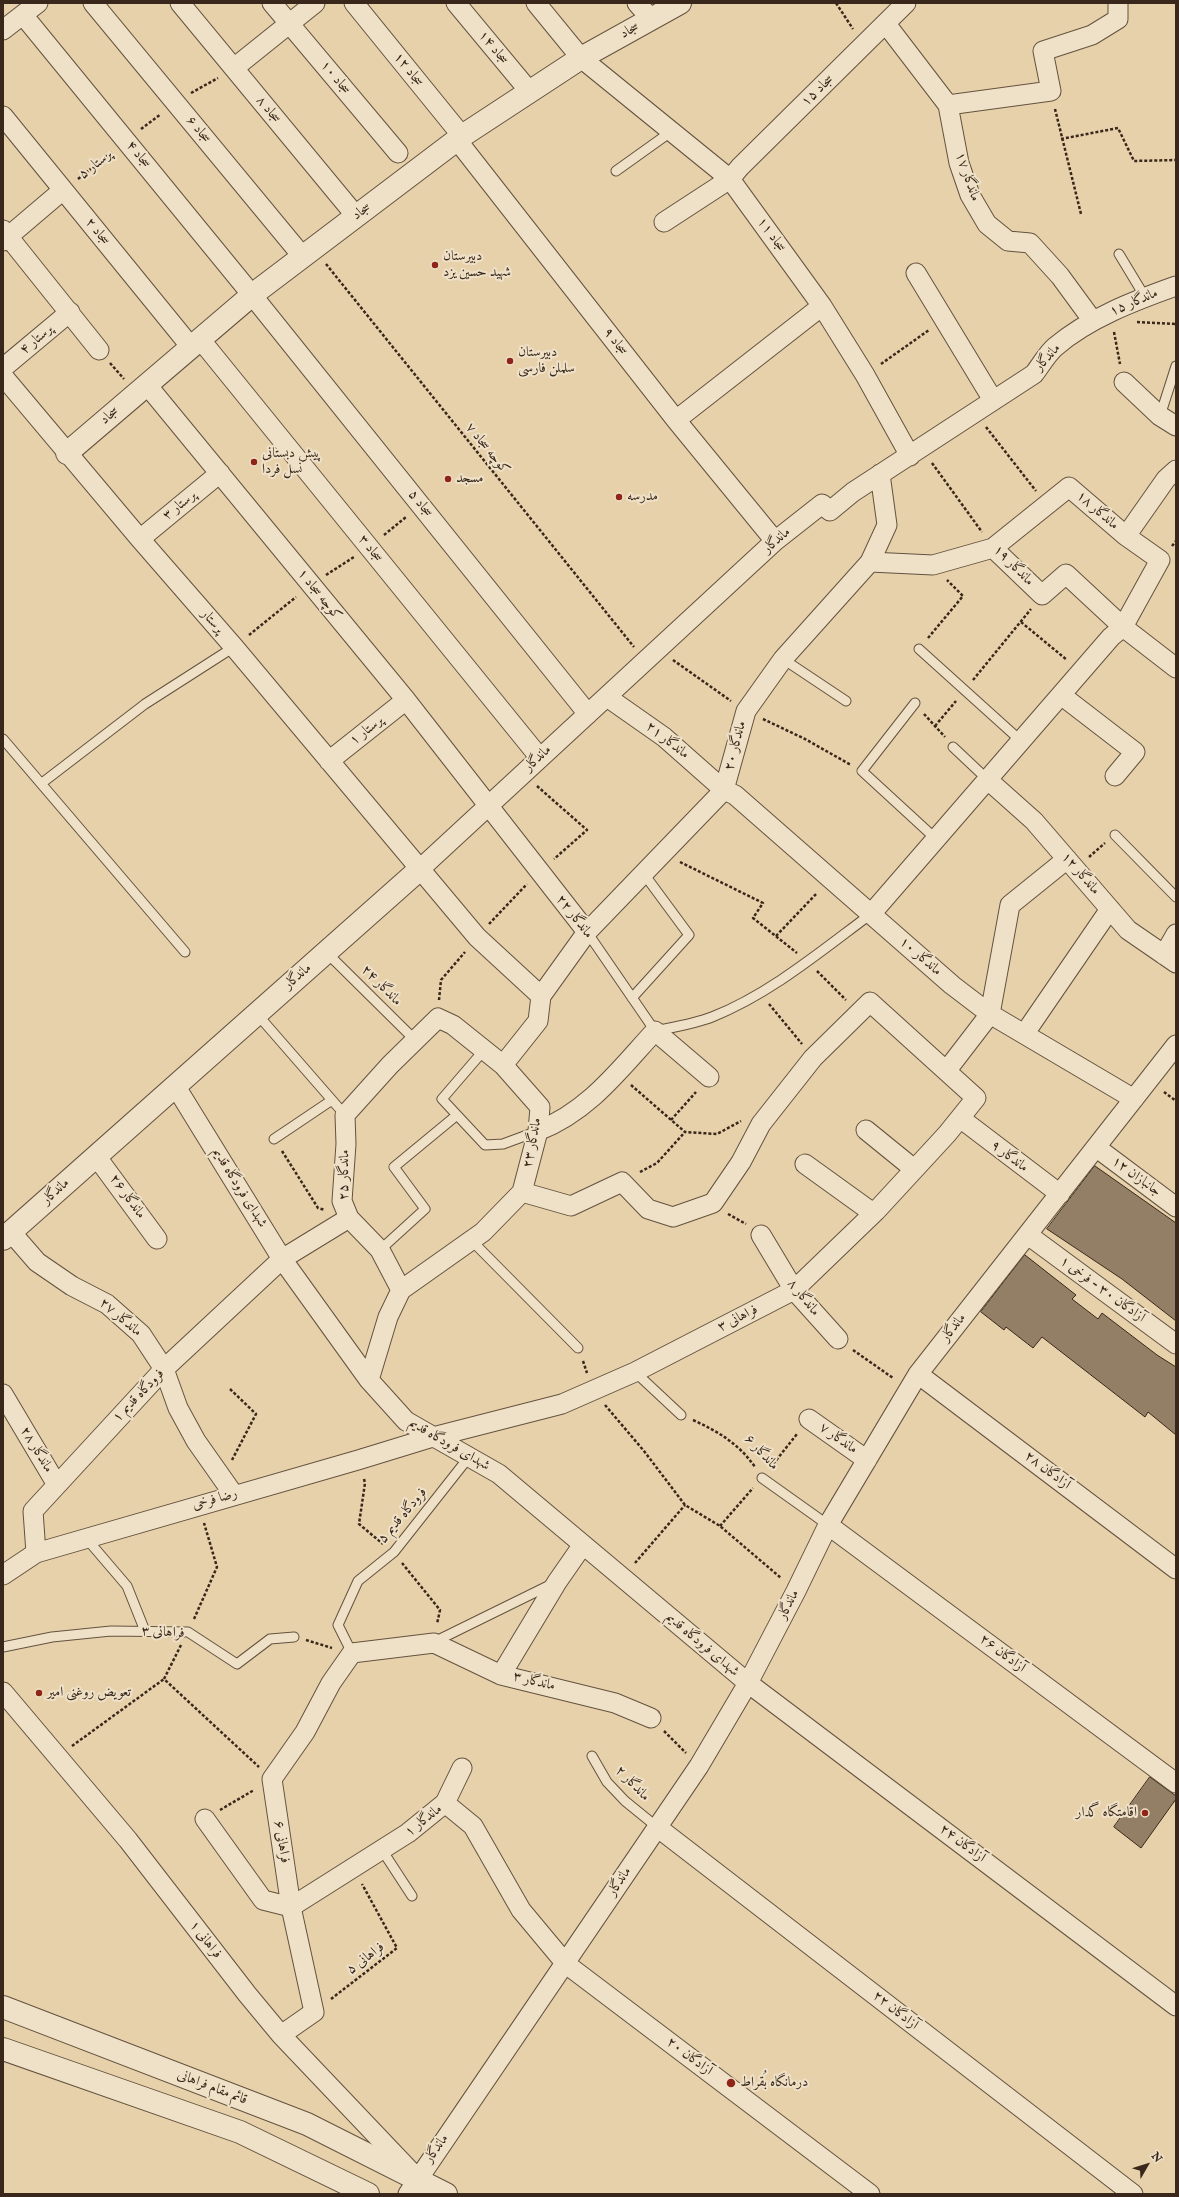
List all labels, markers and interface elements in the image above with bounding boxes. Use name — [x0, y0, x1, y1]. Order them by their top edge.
street label: سجاد — [617, 19, 643, 43]
street label: سجاد ۱۴ — [474, 28, 512, 68]
street label: سجاد ۱۲ — [389, 50, 427, 90]
street label: سجاد ۱۰ — [316, 58, 354, 98]
street label: سجاد ۱۵ — [798, 72, 838, 110]
street label: سجاد ۸ — [252, 93, 284, 127]
street label: سجاد ۶ — [182, 113, 214, 147]
street label: سجاد ۴ — [122, 138, 154, 172]
street label: پرستار ۵ — [76, 147, 116, 183]
street label: ماندگار ۱۷ — [951, 150, 983, 204]
street label: سجاد — [349, 200, 375, 224]
street label: سجاد ۱۱ — [753, 214, 789, 256]
street label: سجاد ۲ — [81, 215, 113, 249]
place label: دبیرستان شهید حسین یزد — [443, 249, 511, 282]
marker: دبیرستان شهید حسین یزد — [430, 260, 440, 270]
street label: ماندگار ۱۵ — [1107, 285, 1161, 321]
street label: پرستار ۴ — [17, 321, 57, 359]
street label: سجاد ۹ — [599, 325, 631, 359]
street label: ماندگار — [1031, 341, 1065, 375]
place label: دبیرستان سلملن فارسی — [518, 345, 575, 378]
marker: دبیرستان سلملن فارسی — [505, 356, 515, 366]
street label: سجاد — [97, 403, 123, 429]
street label: کوچه سجاد ۷ — [461, 420, 513, 478]
place label: پیش دبستانی نسل فردا — [262, 446, 321, 478]
marker: پیش دبستانی نسل فردا — [249, 457, 259, 467]
place label: مسجد — [456, 471, 483, 487]
marker: مسجد — [443, 474, 453, 484]
street label: پرستار ۳ — [160, 487, 200, 525]
street label: سجاد ۵ — [404, 487, 436, 521]
street label: ماندگار ۱۸ — [1072, 488, 1122, 534]
place label: مدرسه — [627, 489, 658, 505]
marker: مدرسه — [614, 492, 624, 502]
street label: ماندگار — [760, 524, 794, 558]
street label: سجاد ۳ — [354, 532, 386, 566]
street label: ماندگار ۱۹ — [989, 542, 1037, 590]
street label: کوچه سجاد ۱ — [293, 566, 345, 624]
street label: پرستار — [197, 606, 227, 638]
street label: پرستار ۱ — [347, 713, 387, 749]
street label: ماندگار ۲۱ — [642, 719, 692, 763]
street label: ماندگار ۲۰ — [721, 719, 751, 773]
street label: ماندگار — [521, 742, 555, 776]
street label: ماندگار ۱۲ — [1057, 849, 1103, 899]
street label: ماندگار ۲۲ — [552, 892, 596, 942]
street label: ماندگار ۱۰ — [895, 934, 945, 980]
street label: ماندگار — [281, 960, 315, 994]
street label: ماندگار ۲۴ — [357, 962, 405, 1010]
street label: ماندگار ۲۳ — [520, 1116, 546, 1170]
street label: ماندگار ۹ — [987, 1137, 1031, 1177]
street label: شهدای فرودگاه قدیم — [208, 1145, 270, 1231]
street label: ماندگار ۲۵ — [336, 1149, 354, 1201]
street label: جانبازان ۱۲ — [1108, 1153, 1164, 1201]
street label: ماندگار ۲۶ — [105, 1171, 149, 1223]
street label: ماندگار — [39, 1175, 73, 1209]
street label: آزادگان ۳۰ - فرخی ۱ — [1056, 1253, 1148, 1327]
street label: ماندگار ۸ — [783, 1276, 823, 1320]
street label: ماندگار ۲۷ — [95, 1295, 145, 1341]
street label: فراهانی ۳ — [715, 1302, 761, 1336]
street label: ماندگار — [938, 1310, 970, 1346]
street label: فرودگاه قدیم ۱ — [110, 1366, 168, 1426]
street label: شهدای فرودگاه قدیم — [405, 1415, 493, 1475]
street label: ماندگار ۷ — [816, 1420, 860, 1458]
street label: ماندگار ۲۸ — [16, 1424, 56, 1476]
street label: ماندگار ۶ — [740, 1432, 782, 1474]
street label: آزادگان ۲۸ — [1021, 1448, 1073, 1494]
street label: فرودگاه قدیم ۵ — [375, 1485, 431, 1547]
street label: رضا فرخی — [191, 1486, 239, 1514]
street label: ماندگار — [774, 1587, 804, 1623]
street label: شهدای فرودگاه قدیم — [662, 1609, 742, 1681]
street label: فراهانی ۳ — [141, 1623, 185, 1643]
street label: آزادگان ۲۶ — [976, 1631, 1028, 1677]
street label: ماندگار ۳ — [511, 1669, 557, 1695]
place label: تعویض روغنی امیر — [47, 1685, 131, 1701]
marker: تعویض روغنی امیر — [34, 1688, 44, 1698]
street label: ماندگار ۲ — [611, 1763, 653, 1805]
street label: ماندگار ۱ — [402, 1801, 446, 1841]
place label: اقامتگاه گدار — [1076, 1805, 1137, 1821]
marker: اقامتگاه گدار — [1140, 1808, 1150, 1818]
street label: فراهانی ۶ — [269, 1819, 293, 1865]
street label: آزادگان ۲۴ — [936, 1821, 988, 1867]
street label: ماندگار — [604, 1864, 636, 1900]
street label: فراهانی ۱ — [185, 1918, 225, 1962]
street label: فراهانی ۵ — [344, 1939, 388, 1979]
street label: آزادگان ۲۲ — [869, 1988, 921, 2034]
street label: آزادگان ۲۰ — [663, 2034, 715, 2080]
street label: قائم مقام فراهانی — [175, 2067, 249, 2109]
place label: درمانگاه بُقراط — [740, 2075, 808, 2091]
marker: درمانگاه بُقراط — [725, 2077, 737, 2089]
street label: ماندگار — [421, 2131, 453, 2167]
north arrow — [1127, 2145, 1167, 2185]
text: N — [1148, 2149, 1165, 2166]

